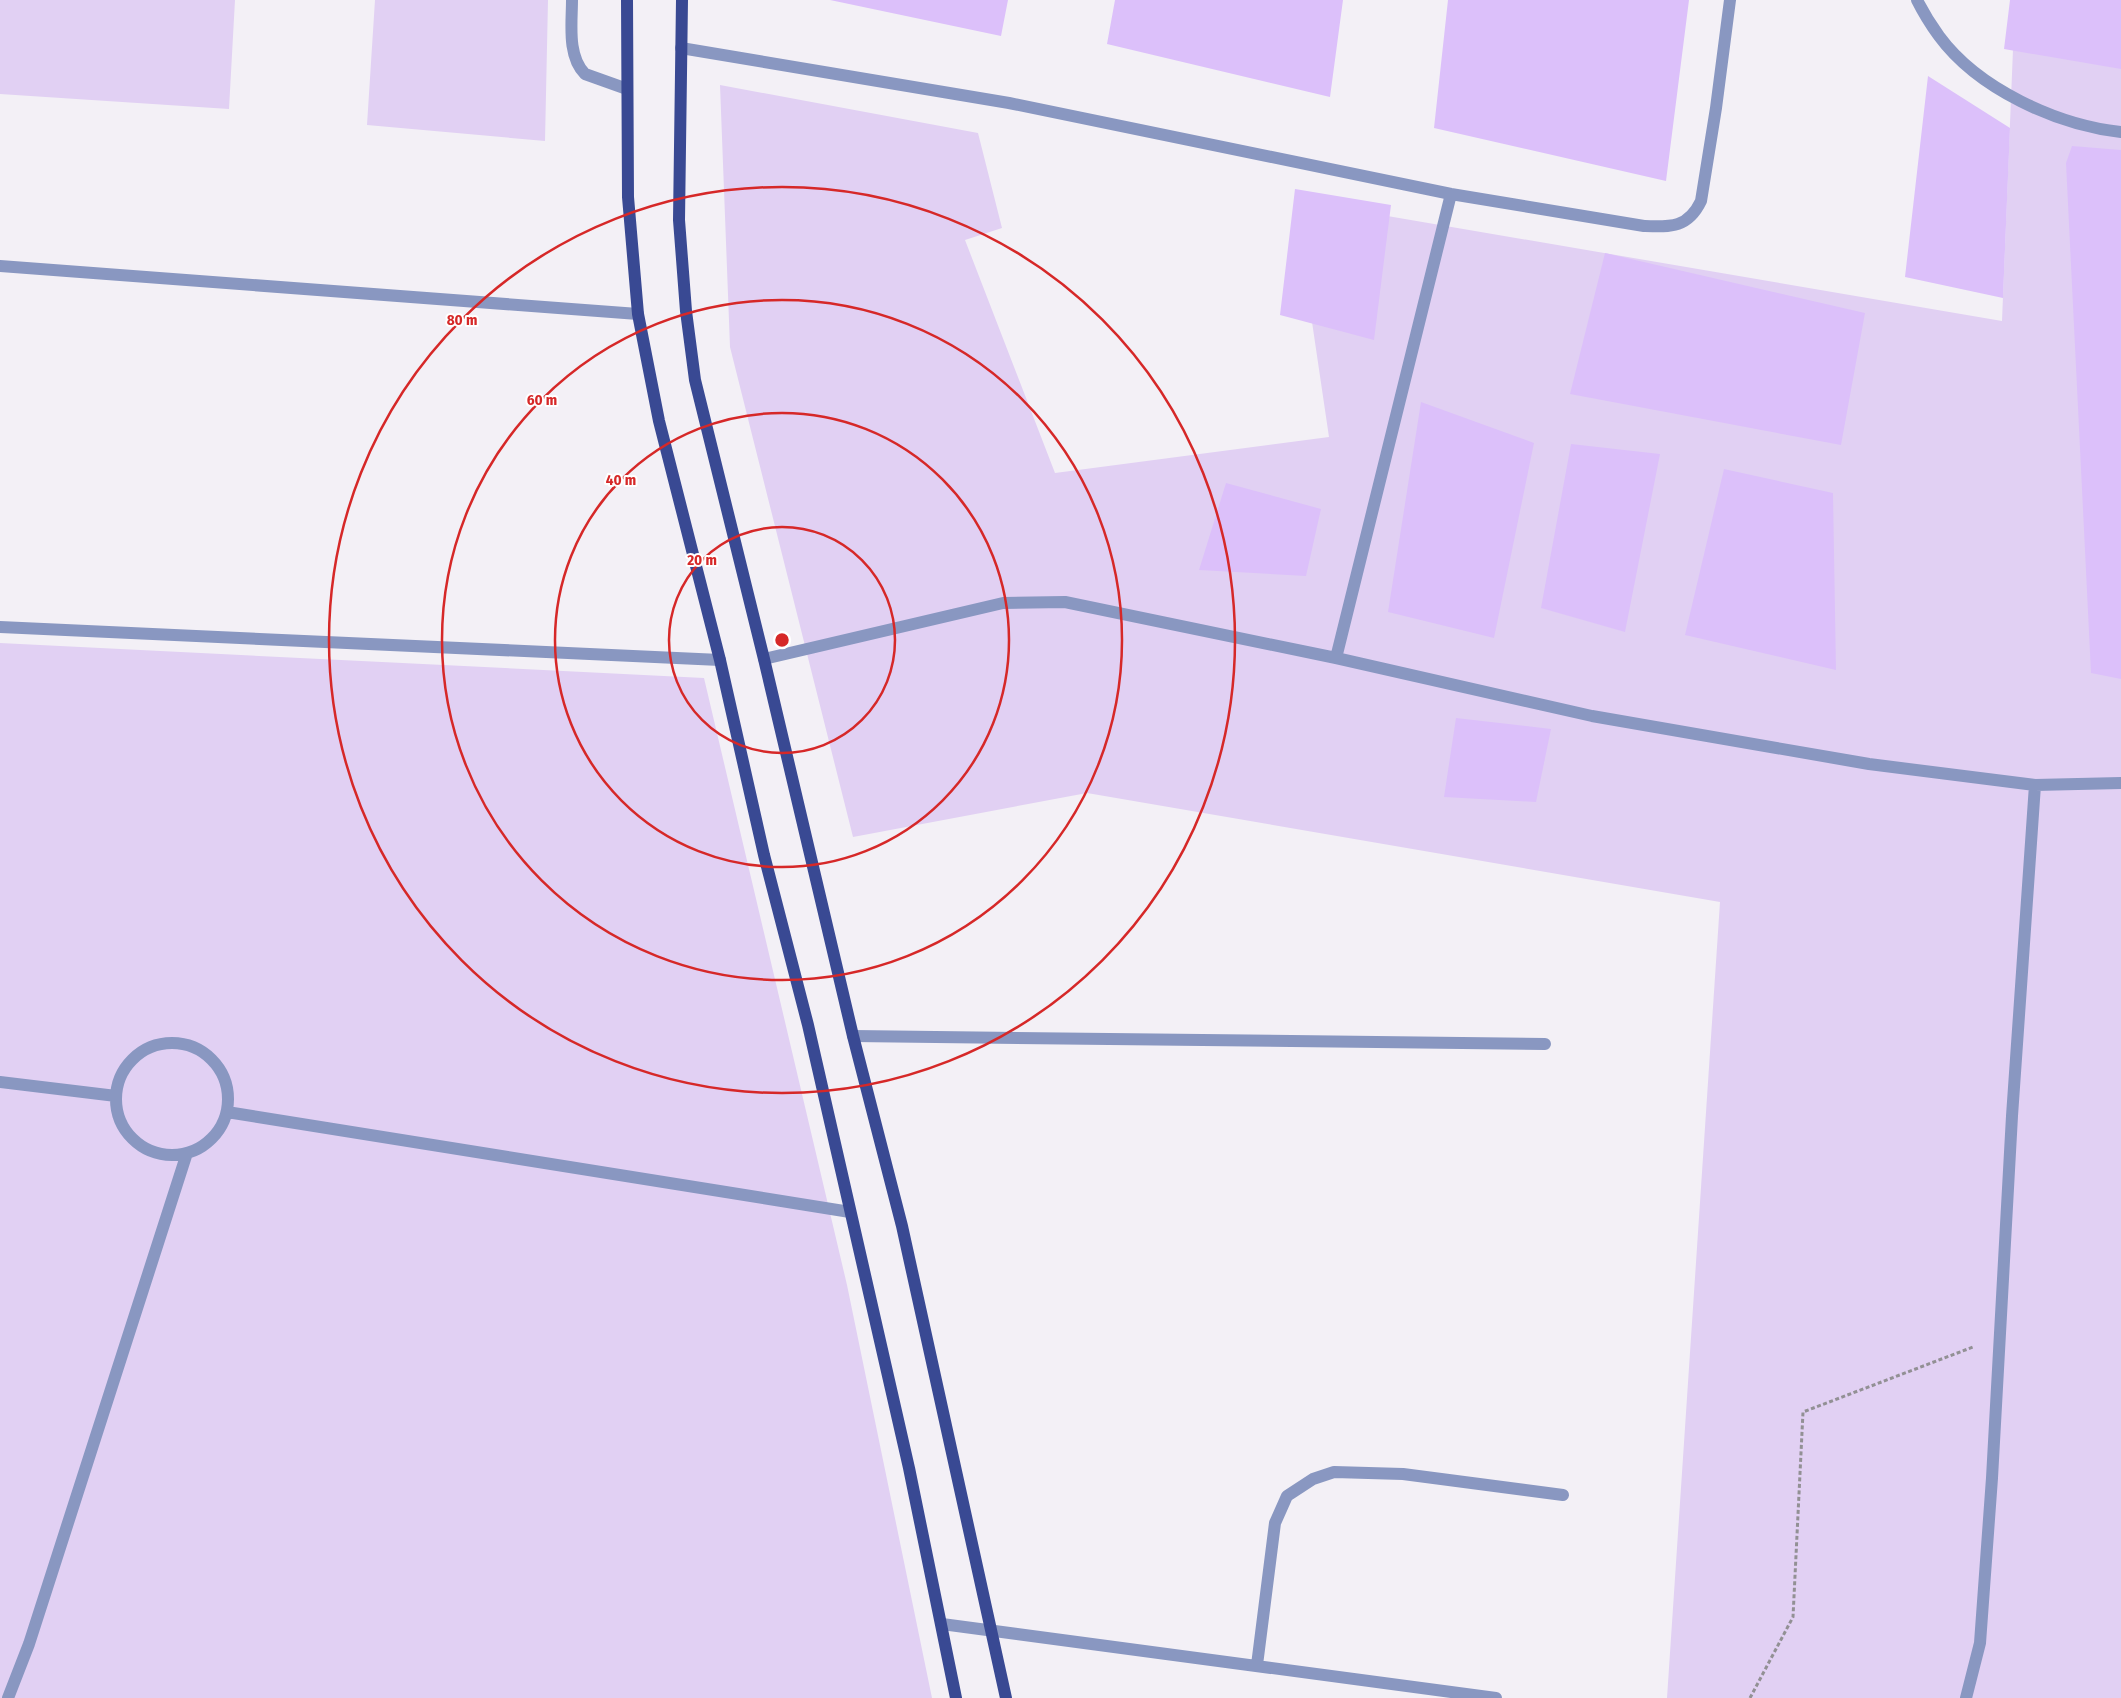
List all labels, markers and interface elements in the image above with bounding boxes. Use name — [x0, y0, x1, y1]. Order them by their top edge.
text: 80 m — [447, 311, 477, 329]
text: 60 m — [527, 391, 557, 409]
text: 40 m — [606, 471, 636, 489]
text: 20 m — [686, 551, 717, 569]
centre of rings — [773, 631, 791, 649]

